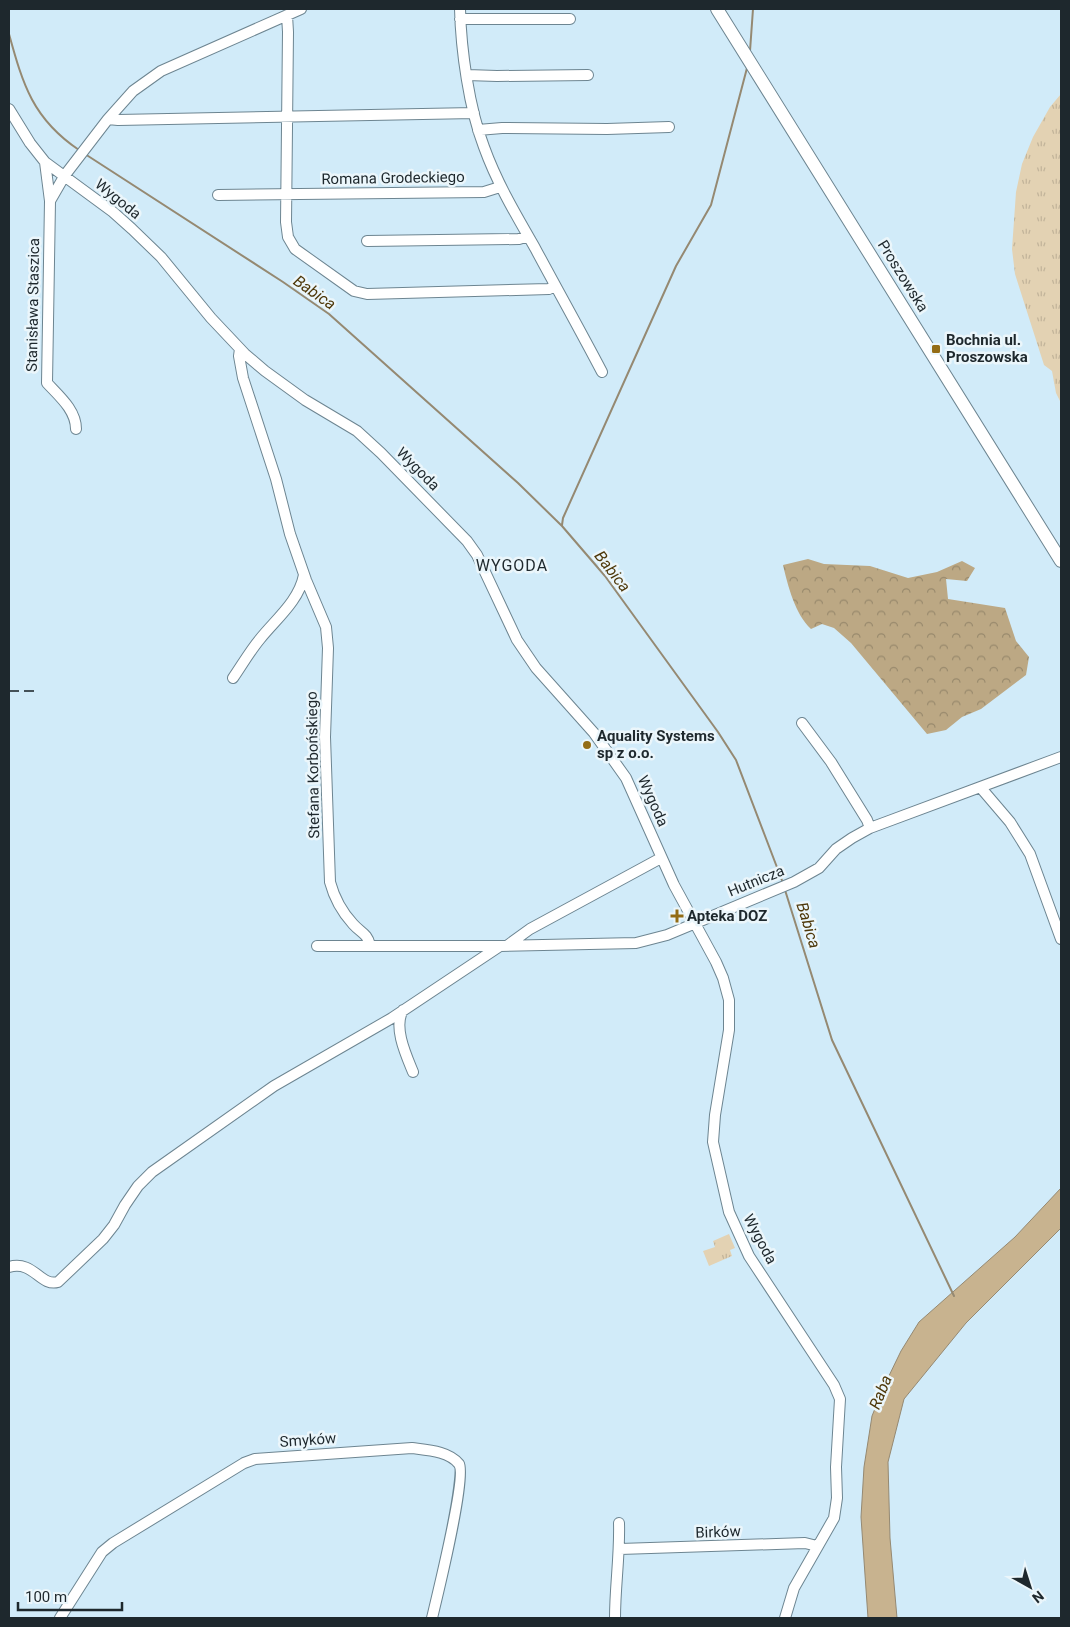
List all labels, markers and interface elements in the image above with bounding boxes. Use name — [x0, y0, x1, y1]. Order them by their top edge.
street label: Romana Grodeckiego — [321, 168, 465, 188]
street label: Wygoda — [91, 175, 145, 223]
street label: Proszowska — [874, 237, 932, 315]
street label: Stanisława Staszica — [23, 238, 43, 372]
water label: Babica — [290, 271, 339, 314]
place label: Bochnia ul. Proszowska — [946, 331, 1028, 366]
marker: Bochnia ul. Proszowska — [930, 343, 942, 355]
street label: Wygoda — [393, 444, 443, 494]
water label: Babica — [591, 547, 635, 596]
district label: WYGODA — [476, 556, 548, 575]
street label: Stefana Korbońskiego — [303, 691, 323, 839]
place label: Aquality Systems sp z o.o. — [597, 727, 715, 762]
marker: Aquality Systems sp z o.o. — [581, 739, 593, 751]
street label: Wygoda — [634, 773, 672, 829]
street label: Hutnicza — [725, 862, 787, 900]
water label: Babica — [793, 900, 825, 950]
place label: Apteka DOZ — [687, 907, 767, 925]
marker: Apteka DOZ — [671, 910, 683, 922]
street label: Wygoda — [739, 1211, 781, 1267]
water label: Raba — [865, 1372, 896, 1412]
street label: Smyków — [279, 1429, 337, 1451]
street label: Birków — [695, 1522, 741, 1542]
north arrow — [1005, 1562, 1055, 1612]
scale bar — [18, 1580, 121, 1612]
text: 100 m — [25, 1588, 67, 1606]
text: N — [1029, 1588, 1047, 1606]

